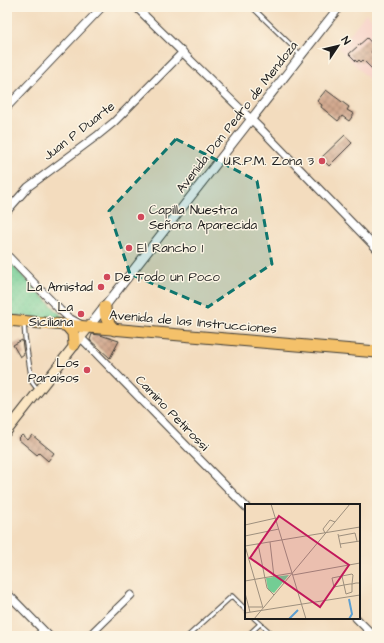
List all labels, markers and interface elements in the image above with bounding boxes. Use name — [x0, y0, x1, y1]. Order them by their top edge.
north arrow — [318, 26, 358, 66]
text: N — [338, 33, 354, 48]
street label: Avenida Don Pedro de Mendoza — [172, 37, 302, 197]
street label: Juan P Duarte — [39, 97, 119, 165]
place label: U.R.P.M. Zona 3 — [223, 152, 314, 170]
marker: U.R.P.M. Zona 3 — [317, 156, 327, 166]
place label: Capilla Nuestra Señora Aparecida — [149, 201, 257, 234]
marker: Capilla Nuestra Señora Aparecida — [136, 212, 146, 222]
place label: El Rancho 1 — [137, 239, 204, 257]
marker: El Rancho 1 — [124, 243, 134, 253]
place label: De Todo un Poco — [115, 268, 220, 286]
marker: De Todo un Poco — [102, 272, 112, 282]
place label: La Amistad — [27, 278, 93, 296]
marker: La Amistad — [96, 282, 106, 292]
place label: La Siciliana — [29, 298, 73, 331]
street label: Avenida de las Instrucciones — [108, 306, 278, 338]
marker: La Siciliana — [76, 309, 86, 319]
place label: Los Paraísos — [28, 354, 79, 387]
marker: Los Paraísos — [82, 365, 92, 375]
street label: Camino Petirossi — [131, 371, 213, 455]
inset map — [245, 504, 360, 619]

